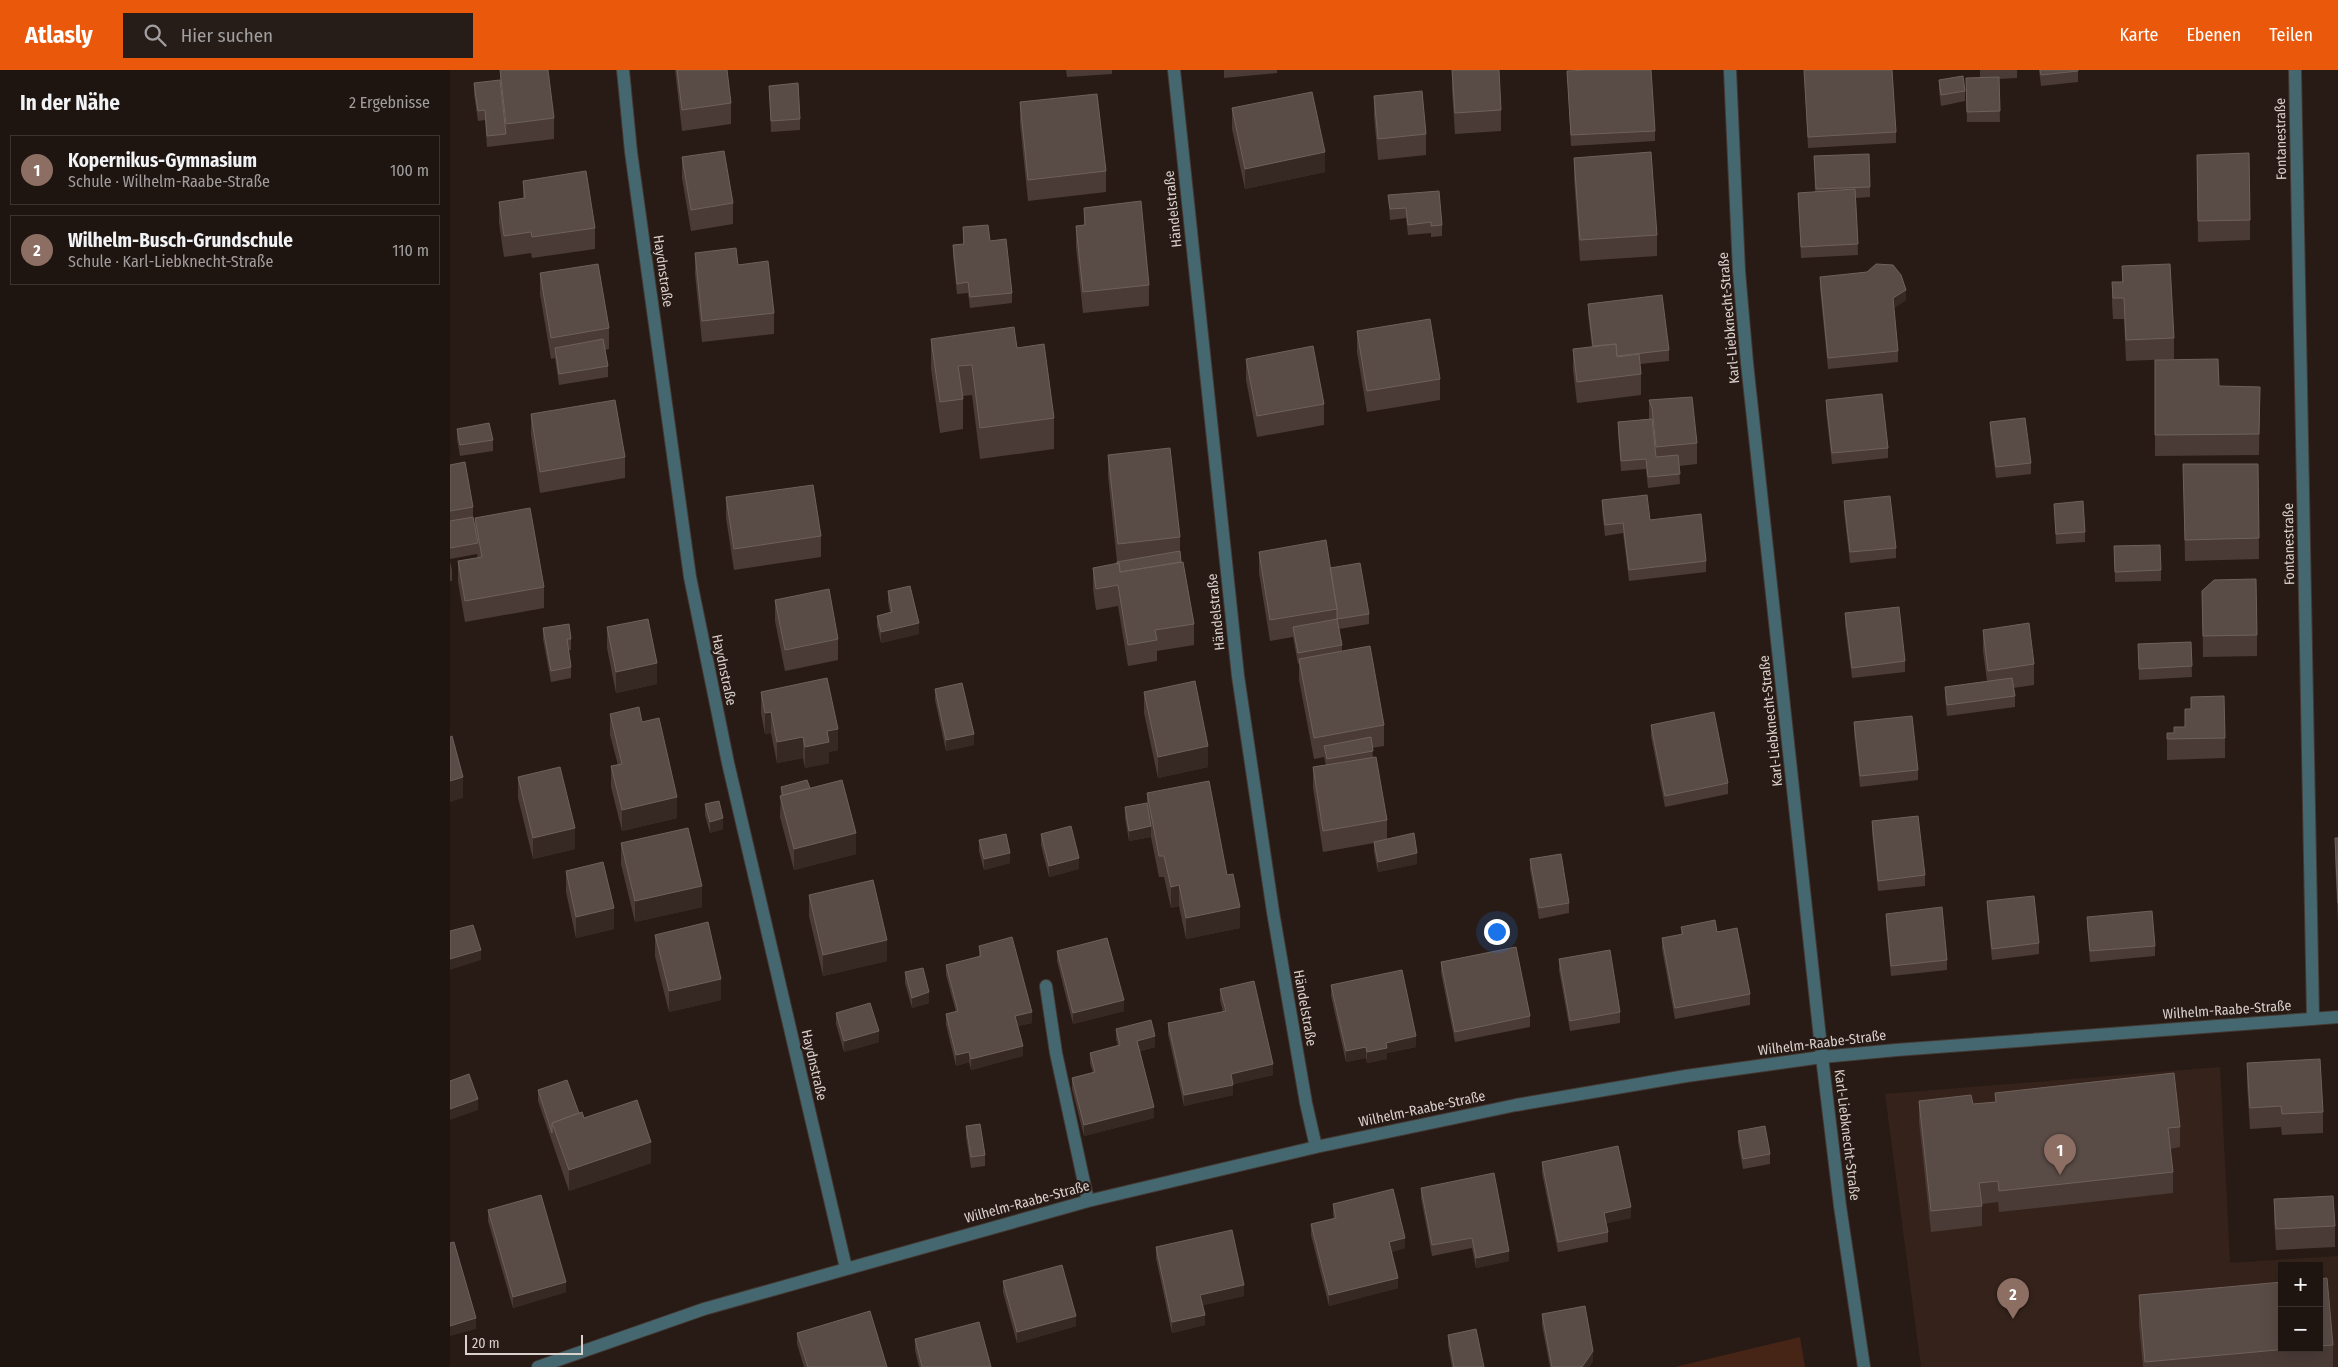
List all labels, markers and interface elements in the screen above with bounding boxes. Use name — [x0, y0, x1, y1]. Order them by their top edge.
search box — [123, 13, 473, 58]
text: Atlasly — [25, 21, 93, 49]
icon: search — [141, 21, 169, 49]
text: Hier suchen — [181, 24, 273, 47]
text: Karte — [2119, 24, 2158, 46]
text: Ebenen — [2186, 24, 2241, 46]
text: Teilen — [2269, 24, 2313, 46]
text: In der Nähe — [20, 90, 120, 116]
text: 2 Ergebnisse — [349, 93, 430, 112]
street label: Fontanestraße — [2272, 98, 2290, 180]
text: Kopernikus-Gymnasium — [68, 149, 257, 172]
text: 1 — [34, 161, 40, 180]
text: 100 m — [390, 161, 429, 180]
street label: Händelstraße — [1161, 170, 1185, 248]
text: Schule · Wilhelm-Raabe-Straße — [68, 172, 270, 191]
text: Wilhelm-Busch-Grundschule — [68, 229, 293, 252]
street label: Haydnstraße — [650, 234, 676, 308]
text: 2 — [33, 241, 41, 260]
text: 110 m — [392, 241, 429, 260]
street label: Karl-Liebknecht-Straße — [1715, 251, 1743, 384]
text: Schule · Karl-Liebknecht-Straße — [68, 252, 273, 271]
street label: Fontanestraße — [2280, 503, 2298, 585]
street label: Händelstraße — [1204, 573, 1228, 651]
street label: Haydnstraße — [708, 633, 740, 707]
street label: Karl-Liebknecht-Straße — [1756, 654, 1786, 787]
your location — [1484, 919, 1510, 945]
street label: Händelstraße — [1290, 969, 1320, 1048]
street label: Wilhelm-Raabe-Straße — [2162, 997, 2292, 1023]
street label: Wilhelm-Raabe-Straße — [1757, 1027, 1887, 1059]
street label: Haydnstraße — [798, 1028, 830, 1102]
street label: Karl-Liebknecht-Straße — [1831, 1068, 1863, 1202]
street label: Wilhelm-Raabe-Straße — [1357, 1087, 1487, 1131]
pin: 1 — [2044, 1134, 2076, 1175]
street label: Wilhelm-Raabe-Straße — [963, 1177, 1092, 1227]
map controls — [2278, 1262, 2323, 1352]
button: + — [2278, 1262, 2323, 1307]
pin: 2 — [1997, 1278, 2029, 1319]
button: − — [2278, 1307, 2323, 1352]
scale bar — [465, 1332, 582, 1355]
text: 20 m — [472, 1335, 500, 1352]

